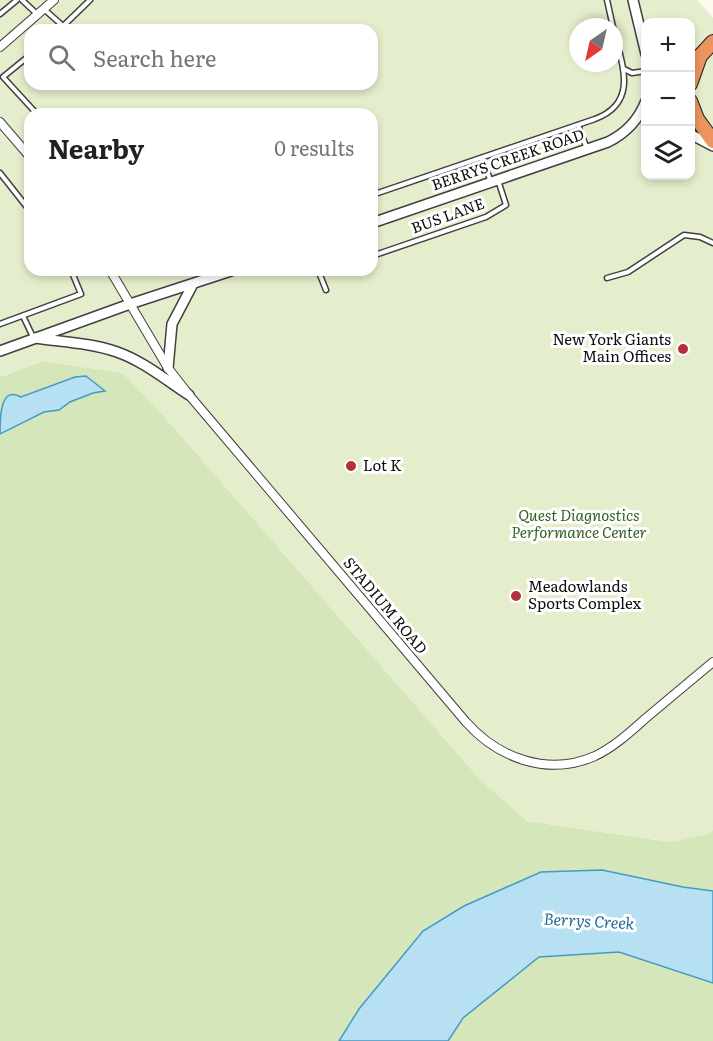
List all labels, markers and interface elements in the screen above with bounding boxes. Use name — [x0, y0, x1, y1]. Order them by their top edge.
north arrow — [569, 18, 623, 72]
map controls — [641, 18, 695, 180]
button: + — [641, 18, 695, 72]
search box — [24, 24, 378, 90]
icon: search — [45, 41, 78, 74]
text: Search here — [93, 41, 216, 74]
button: − — [641, 72, 695, 126]
street label: BERRYS CREEK ROAD — [428, 122, 587, 196]
button: layers — [641, 126, 695, 180]
text: Nearby — [48, 128, 144, 167]
text: 0 results — [274, 132, 354, 162]
street label: BUS LANE — [408, 191, 487, 238]
place label: New York Giants Main Offices — [553, 327, 671, 367]
marker: New York Giants Main Offices — [676, 342, 690, 356]
place label: Lot K — [363, 453, 402, 476]
marker: Lot K — [344, 459, 358, 473]
park label: Quest Diagnostics Performance Center — [511, 503, 647, 543]
street label: STADIUM ROAD — [339, 552, 434, 659]
place label: Meadowlands Sports Complex — [528, 574, 642, 614]
marker: Meadowlands Sports Complex — [509, 589, 523, 603]
water label: Berrys Creek — [543, 906, 635, 934]

